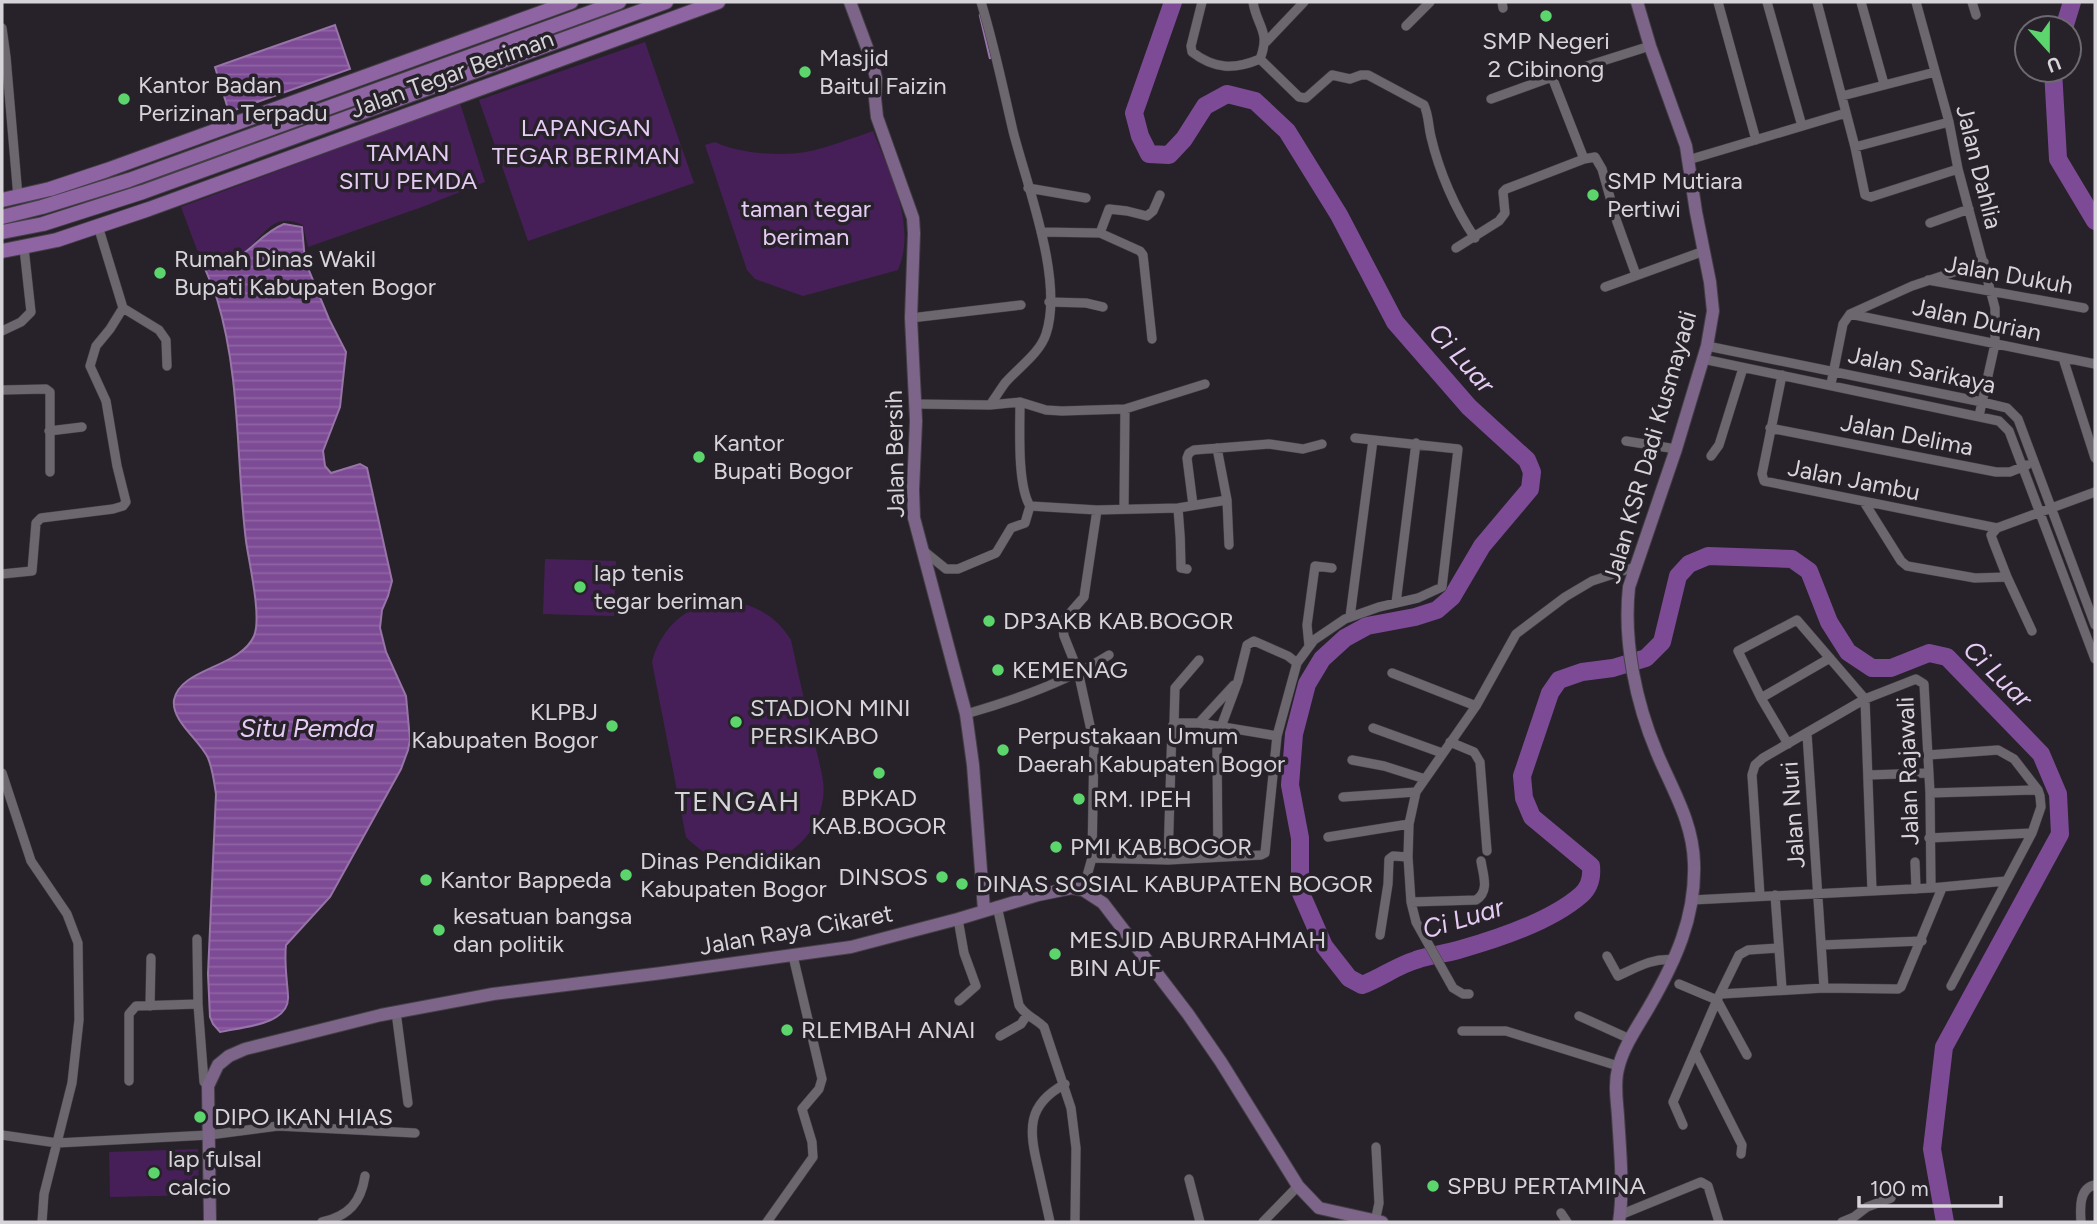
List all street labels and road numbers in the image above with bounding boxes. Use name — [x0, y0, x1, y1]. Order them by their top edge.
street label: Jalan Tegar Beriman — [346, 23, 557, 124]
street label: Jalan Dahlia — [1950, 102, 2009, 232]
street label: Jalan Dukuh — [1943, 249, 2076, 300]
street label: Jalan Durian — [1910, 292, 2044, 347]
street label: Jalan KSR Dadi Kusmayadi — [1597, 307, 1702, 586]
street label: Jalan Sarikaya — [1846, 340, 1999, 399]
street label: Jalan Bersih — [879, 390, 910, 518]
street label: Jalan Delima — [1838, 407, 1976, 462]
street label: Jalan Jambu — [1786, 452, 1923, 507]
street label: Jalan Rajawali — [1890, 696, 1925, 846]
street label: Jalan Nuri — [1774, 761, 1811, 869]
street label: Jalan Raya Cikaret — [697, 898, 895, 961]

